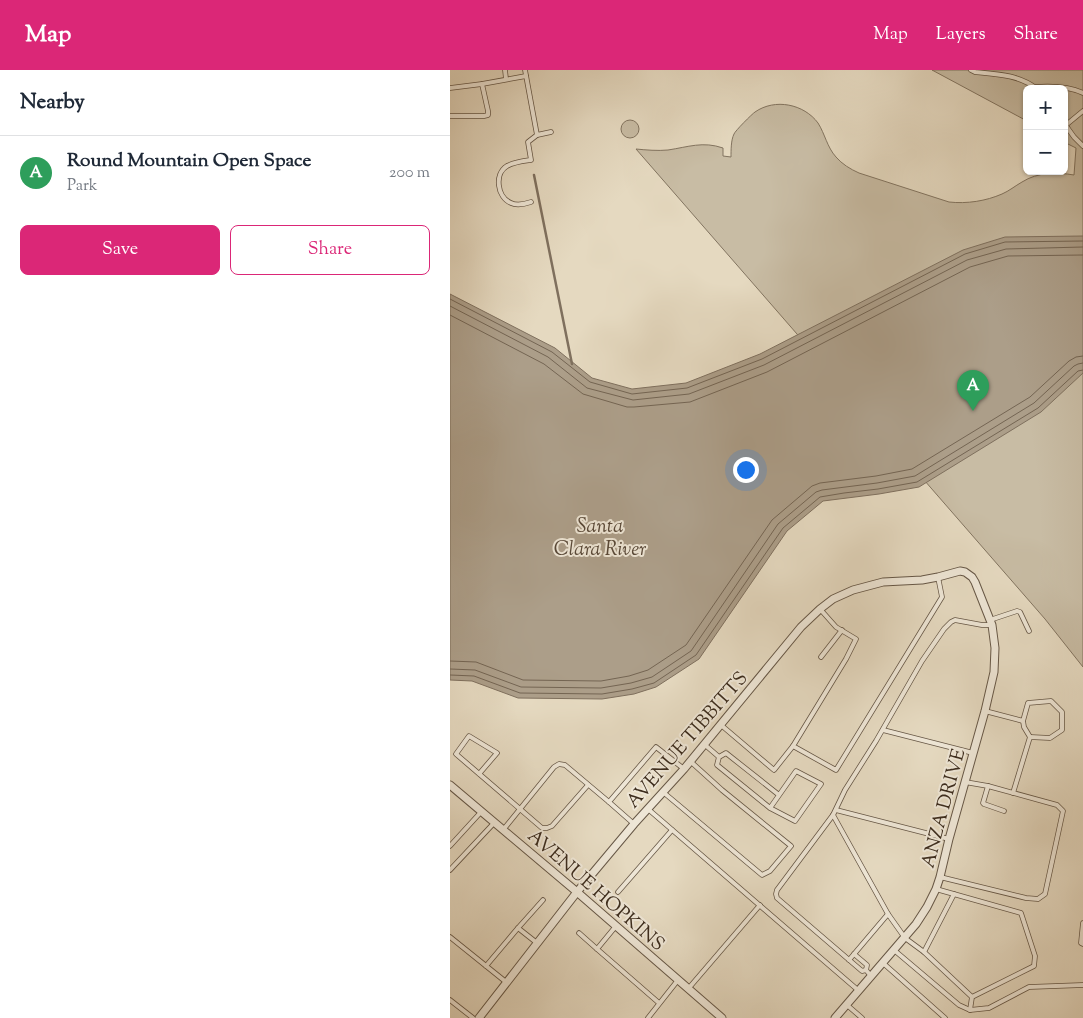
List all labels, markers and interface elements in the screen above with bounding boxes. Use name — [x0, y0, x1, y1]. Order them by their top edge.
text: Map — [25, 18, 71, 52]
text: Map — [873, 22, 908, 48]
text: Layers — [936, 22, 986, 48]
text: Share — [1014, 22, 1058, 48]
map controls — [1023, 85, 1068, 175]
button: + — [1023, 85, 1068, 130]
text: Nearby — [20, 88, 85, 118]
button: − — [1023, 130, 1068, 175]
text: Round Mountain Open Space — [67, 148, 311, 175]
text: A — [30, 162, 43, 185]
text: 200 m — [389, 162, 430, 185]
text: Park — [67, 175, 98, 198]
button: Save — [20, 225, 220, 275]
button: Share — [230, 225, 430, 275]
pin: A — [957, 370, 989, 411]
your location — [733, 457, 759, 483]
water label: Santa Clara River — [554, 513, 646, 565]
street label: AVENUE TIBBITTS — [621, 666, 755, 815]
street label: ANZA DRIVE — [916, 745, 973, 871]
street label: AVENUE HOPKINS — [521, 824, 670, 958]

